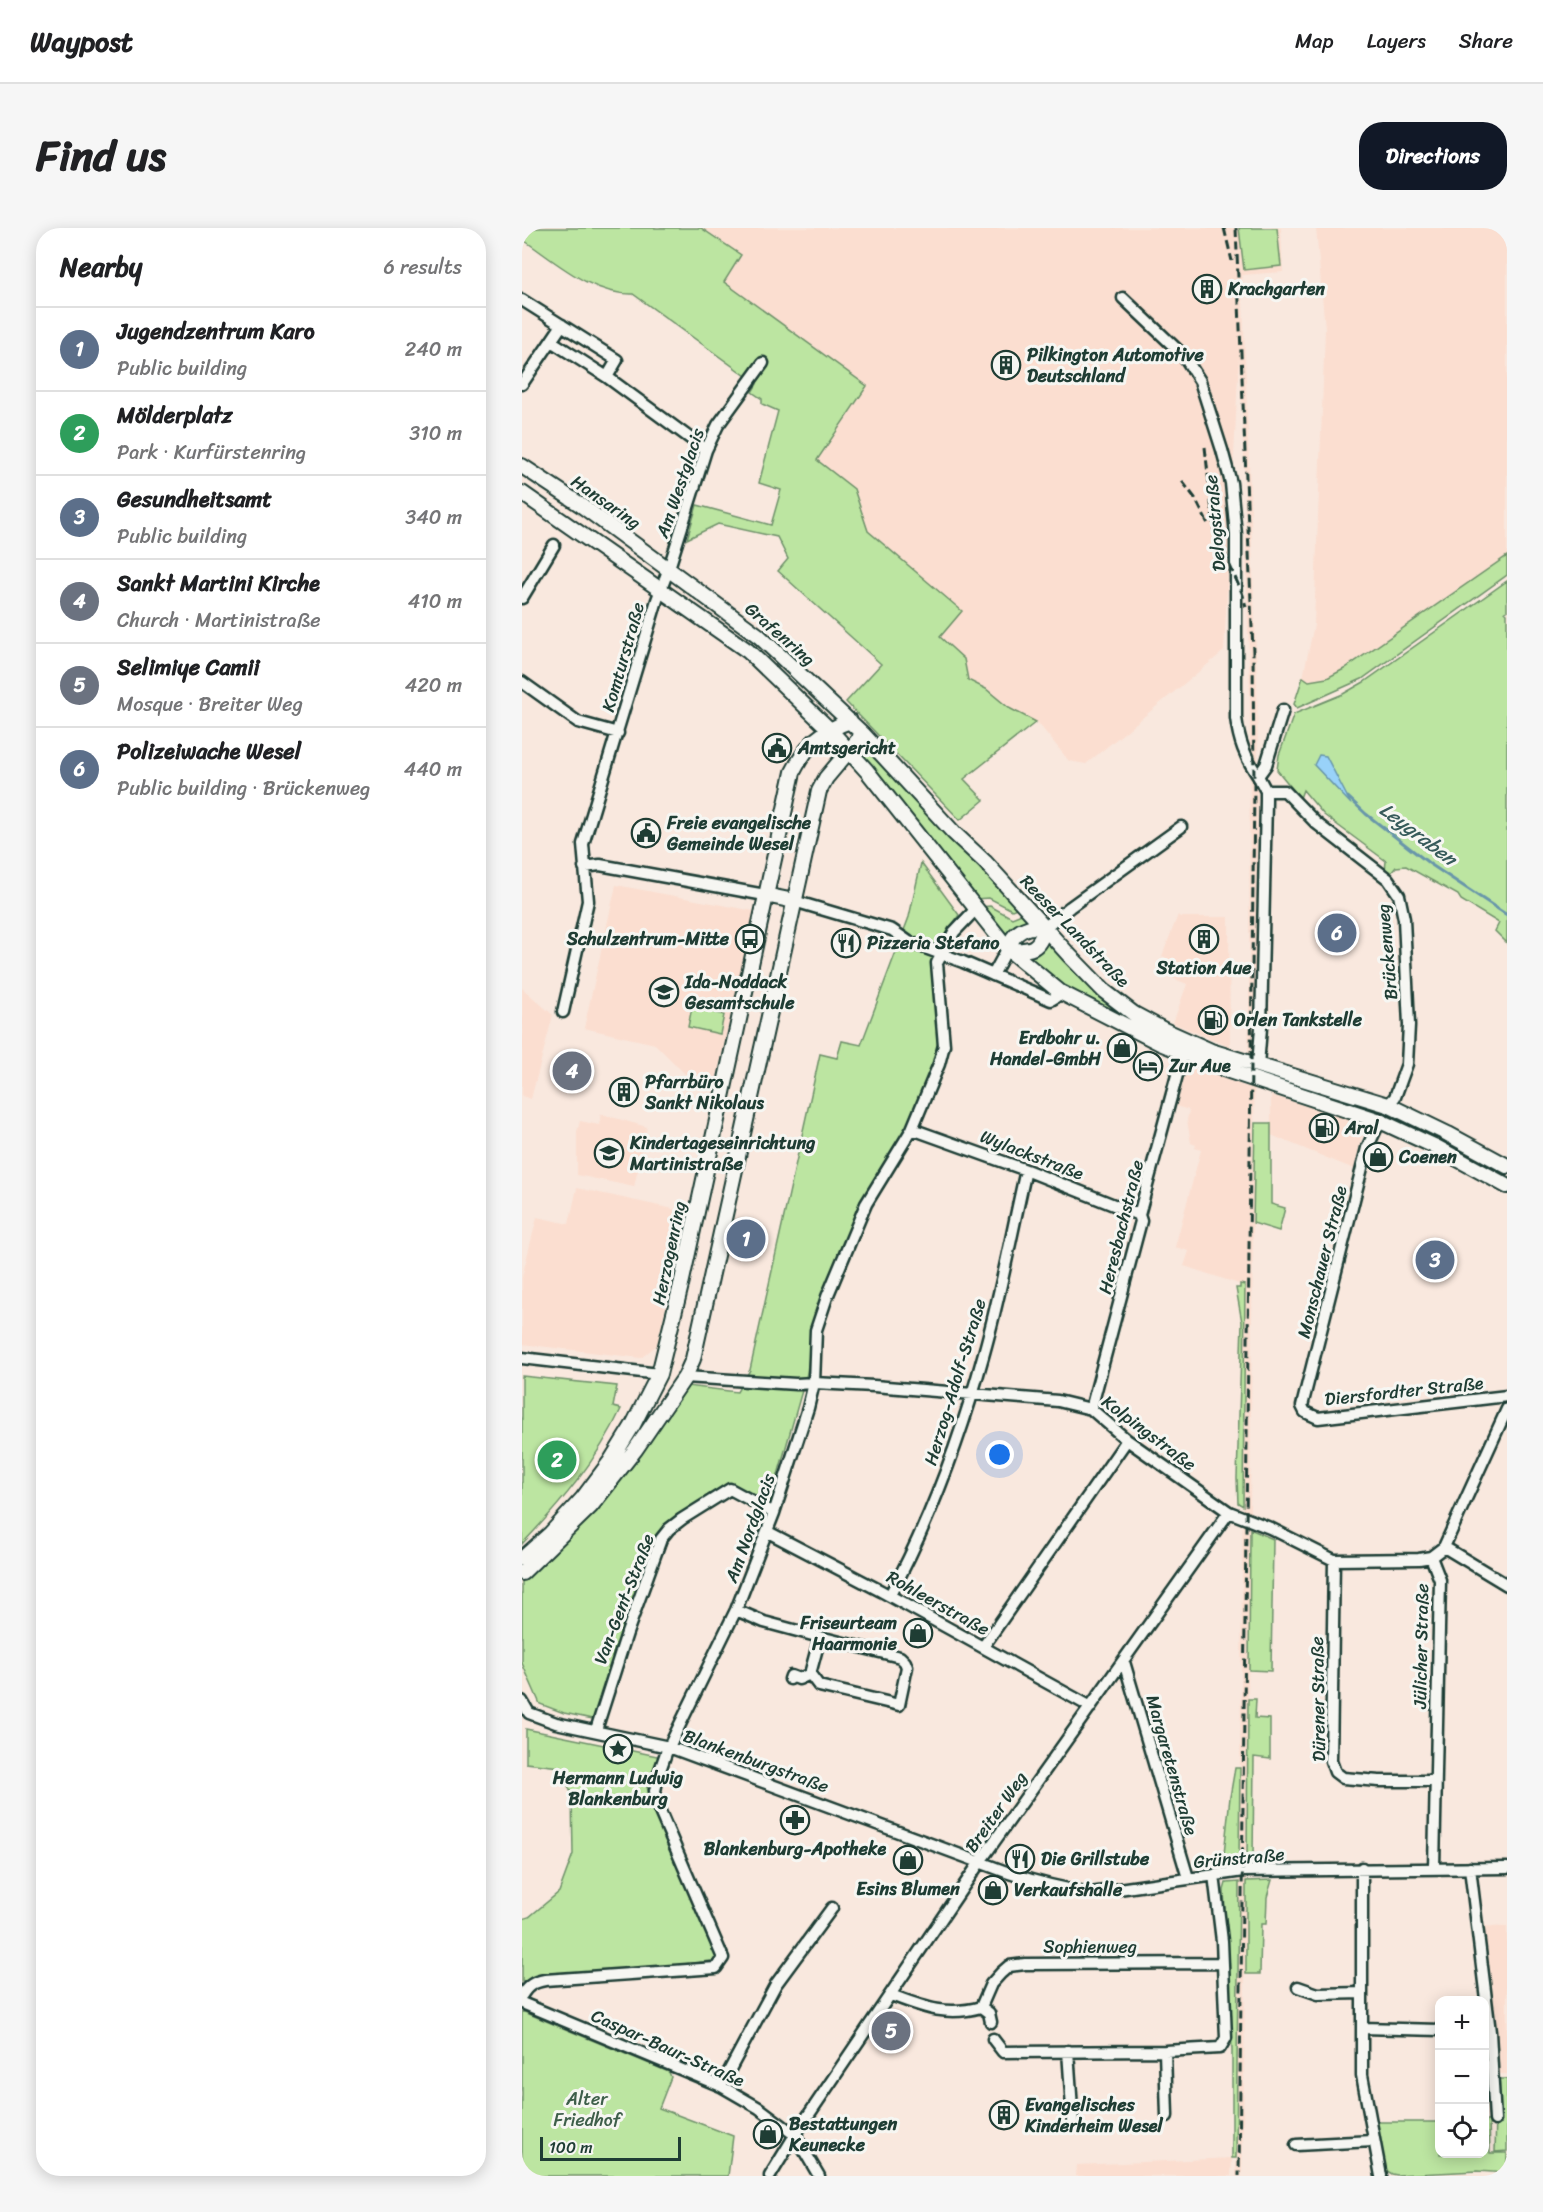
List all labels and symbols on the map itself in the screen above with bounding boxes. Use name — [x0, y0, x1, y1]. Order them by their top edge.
building icon: Krachgarten — [1191, 273, 1223, 305]
place label: Krachgarten — [1227, 273, 1325, 305]
place label: Pilkington Automotive Deutschland — [1027, 339, 1204, 392]
building icon: Pilkington Automotive Deutschland — [990, 349, 1022, 381]
street label: Am Westglacis — [646, 423, 714, 543]
street label: Hansaring — [564, 466, 648, 538]
street label: Delogstraße — [1195, 473, 1235, 573]
street label: Grafenring — [737, 594, 823, 674]
street label: Komturstraße — [592, 598, 654, 716]
public building icon: Amtsgericht — [761, 732, 793, 764]
place label: Amtsgericht — [797, 732, 896, 764]
water label: Leygraben — [1372, 793, 1466, 876]
place label: Freie evangelische Gemeinde Wesel — [666, 807, 812, 860]
public building icon: Freie evangelische Gemeinde Wesel — [630, 817, 662, 849]
street label: Reeser Landstraße — [1012, 867, 1138, 996]
street label: Brückenweg — [1367, 902, 1407, 1002]
pin: 6 — [1318, 910, 1356, 956]
place label: Schulzentrum-Mitte — [566, 923, 730, 955]
bus stop icon: Schulzentrum-Mitte — [734, 923, 766, 955]
building icon: Station Aue — [1188, 923, 1220, 955]
restaurant icon: Pizzeria Stefano — [830, 927, 862, 959]
place label: Pizzeria Stefano — [867, 927, 1000, 959]
place label: Station Aue — [1155, 952, 1252, 984]
place label: Ida-Noddack Gesamtschule — [684, 966, 795, 1019]
school or university icon: Ida-Noddack Gesamtschule — [648, 976, 680, 1008]
fuel station icon: Orlen Tankstelle — [1197, 1004, 1229, 1036]
place label: Orlen Tankstelle — [1234, 1004, 1363, 1036]
place label: Erdbohr u. Handel-GmbH — [989, 1022, 1101, 1075]
shop icon: Erdbohr u. Handel-GmbH — [1106, 1032, 1138, 1064]
pin: 4 — [553, 1048, 592, 1094]
hotel icon: Zur Aue — [1132, 1050, 1164, 1082]
place label: Zur Aue — [1168, 1050, 1231, 1082]
place label: Pfarrbüro Sankt Nikolaus — [644, 1066, 764, 1119]
building icon: Pfarrbüro Sankt Nikolaus — [608, 1076, 640, 1108]
fuel station icon: Aral — [1308, 1112, 1340, 1144]
place label: Aral — [1344, 1112, 1379, 1144]
street label: Wylackstraße — [975, 1121, 1089, 1190]
place label: Kindertageseinrichtung Martinistraße — [629, 1127, 815, 1180]
school or university icon: Kindertageseinrichtung Martinistraße — [593, 1137, 625, 1169]
shop icon: Coenen — [1362, 1141, 1394, 1173]
place label: Coenen — [1398, 1141, 1457, 1173]
street label: Heresbachstraße — [1089, 1157, 1153, 1297]
street label: Monschauer Straße — [1288, 1182, 1357, 1342]
street label: Herzogenring — [642, 1198, 696, 1308]
pin: 1 — [726, 1216, 766, 1262]
pin: 3 — [1416, 1238, 1454, 1282]
street label: Herzog-Adolf-Straße — [914, 1294, 996, 1470]
street label: Diersfordter Straße — [1323, 1367, 1485, 1415]
street label: Kolpingstraße — [1095, 1386, 1203, 1480]
pin: 2 — [537, 1438, 576, 1482]
your location — [985, 1440, 1014, 1469]
street label: Am Nordglacis — [715, 1468, 785, 1588]
street label: Van-Gent-Straße — [584, 1529, 664, 1669]
street label: Rohleerstraße — [880, 1561, 996, 1645]
street label: Jülicher Straße — [1404, 1583, 1438, 1710]
place label: Friseurteam Haarmonie — [799, 1607, 898, 1660]
shop icon: Friseurteam Haarmonie — [902, 1617, 934, 1649]
street label: Dürener Straße — [1301, 1636, 1335, 1762]
street label: Margaretenstraße — [1137, 1691, 1207, 1839]
street label: Blankenburgstraße — [679, 1720, 833, 1802]
place icon: Hermann Ludwig Blankenburg — [602, 1733, 634, 1765]
place label: Hermann Ludwig Blankenburg — [552, 1762, 683, 1815]
street label: Breiter Weg — [956, 1764, 1036, 1860]
pharmacy icon: Blankenburg-Apotheke — [779, 1804, 811, 1836]
place label: Blankenburg-Apotheke — [704, 1833, 887, 1865]
street label: Grünstraße — [1192, 1838, 1286, 1878]
restaurant icon: Die Grillstube — [1004, 1843, 1036, 1875]
place label: Die Grillstube — [1041, 1843, 1150, 1875]
shop icon: Esins Blumen — [892, 1844, 924, 1876]
place label: Esins Blumen — [856, 1873, 960, 1905]
shop icon: Verkaufshalle — [977, 1874, 1009, 1906]
place label: Verkaufshalle — [1014, 1874, 1123, 1906]
street label: Sophienweg — [1043, 1931, 1137, 1963]
street label: Caspar-Baur-Straße — [586, 2000, 750, 2096]
pin: 5 — [872, 2008, 910, 2054]
park label: Alter Friedhof — [553, 2083, 624, 2136]
place label: Evangelisches Kinderheim Wesel — [1024, 2089, 1163, 2142]
building icon: Evangelisches Kinderheim Wesel — [988, 2099, 1020, 2131]
place label: Bestattungen Keunecke — [788, 2108, 897, 2161]
shop icon: Bestattungen Keunecke — [752, 2118, 784, 2150]
scale bar — [540, 2134, 681, 2162]

